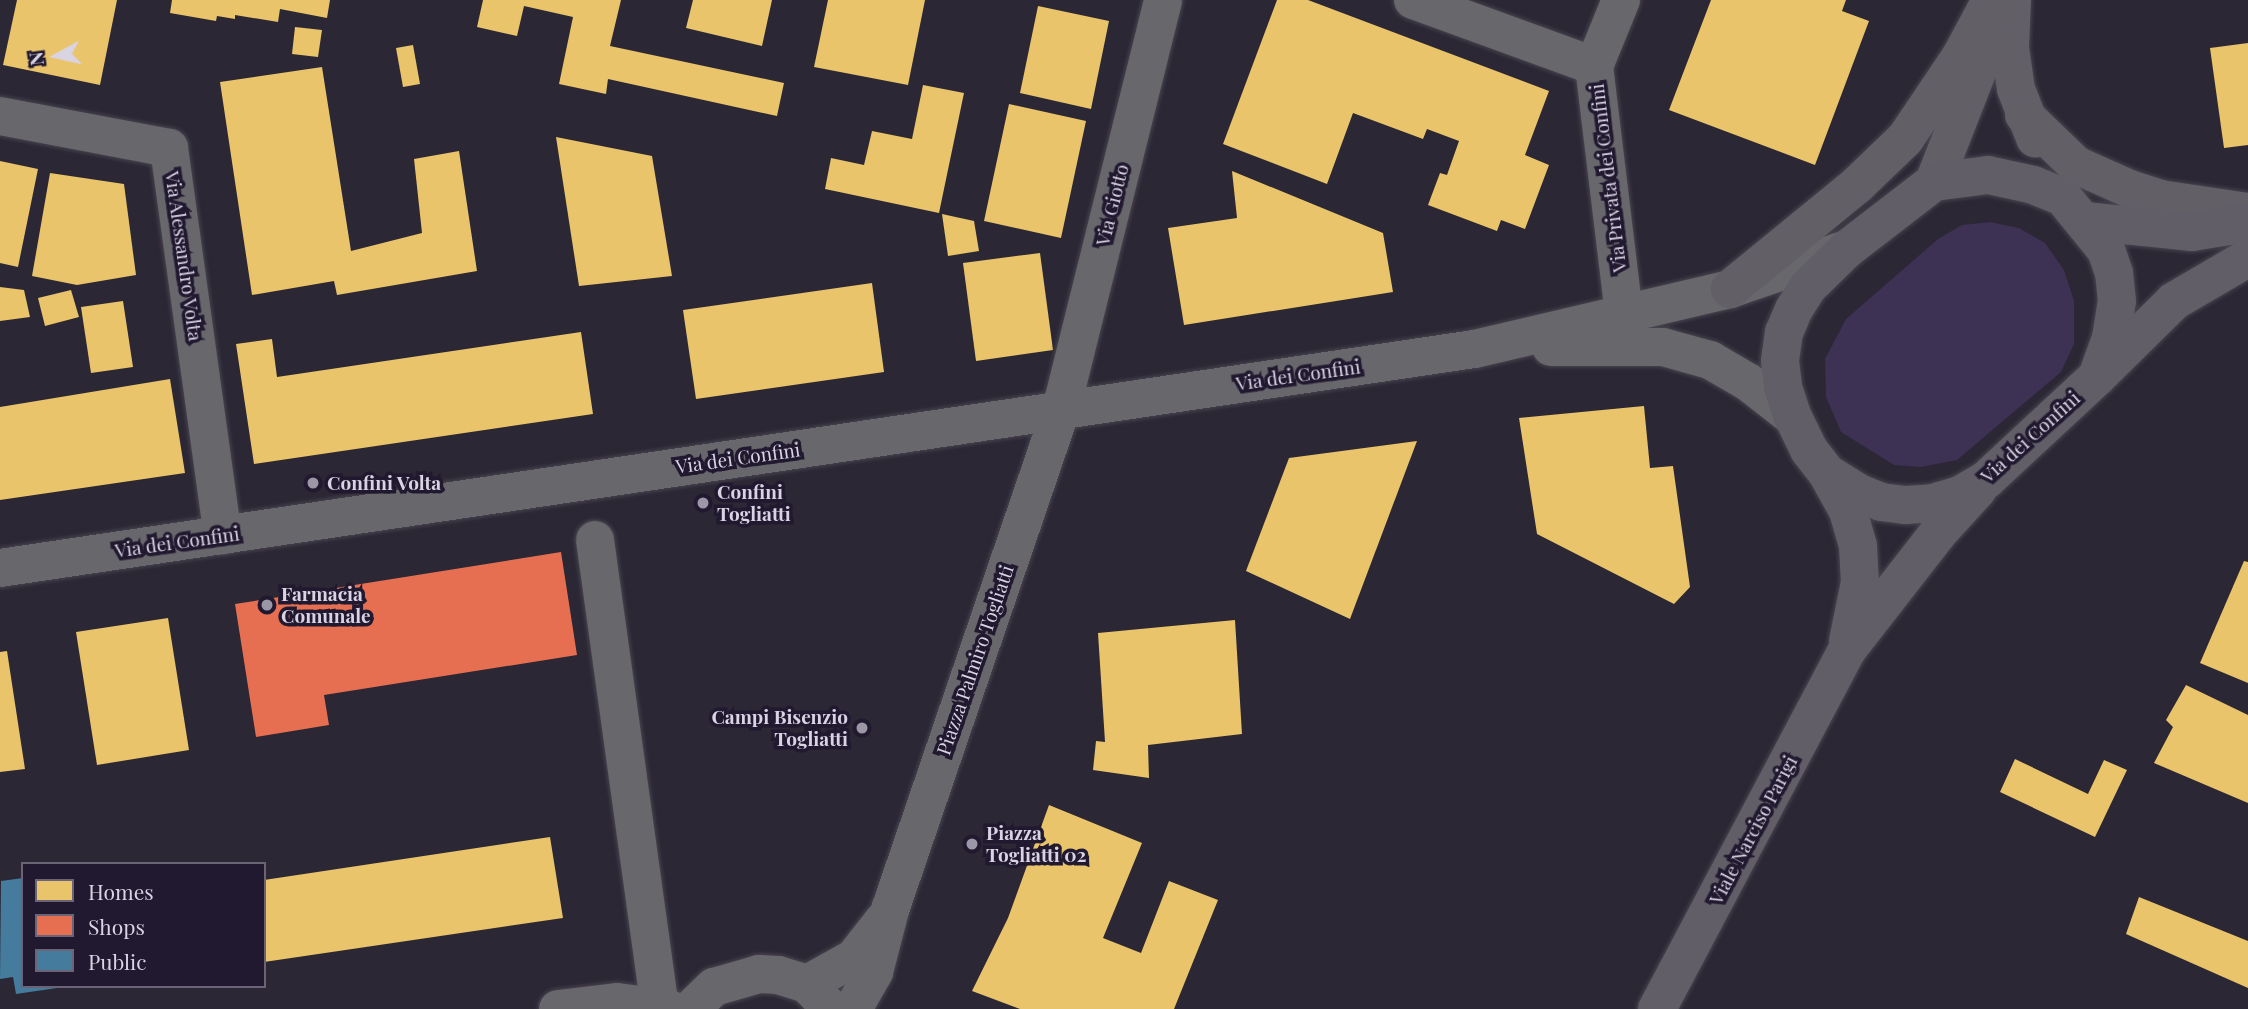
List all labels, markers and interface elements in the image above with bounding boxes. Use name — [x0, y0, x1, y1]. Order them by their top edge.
north arrow — [21, 21, 91, 91]
text: N — [21, 50, 49, 68]
street label: Via Privata dei Confini — [1585, 82, 1631, 274]
street label: Via Giotto — [1091, 162, 1133, 248]
street label: Via Alessandro Volta — [161, 169, 207, 343]
street label: Via dei Confini — [1234, 355, 1362, 395]
street label: Via dei Confini — [1976, 386, 2084, 488]
street label: Via dei Confini — [674, 438, 802, 478]
place label: Confini Volta — [327, 472, 442, 494]
marker: Confini Volta — [305, 475, 321, 491]
place label: Confini Togliatti — [717, 481, 791, 525]
marker: Confini Togliatti — [695, 495, 711, 511]
street label: Via dei Confini — [113, 522, 241, 562]
street label: Piazza Palmiro Togliatti — [932, 562, 1018, 758]
place label: Farmacia Comunale — [281, 583, 371, 627]
marker: Farmacia Comunale — [259, 597, 275, 613]
place label: Campi Bisenzio Togliatti — [711, 706, 848, 750]
marker: Campi Bisenzio Togliatti — [854, 720, 870, 736]
street label: Viale Narciso Parigi — [1704, 752, 1802, 908]
place label: Piazza Togliatti 02 — [986, 822, 1086, 866]
marker: Piazza Togliatti 02 — [964, 836, 980, 852]
legend — [21, 862, 266, 988]
text: Homes — [88, 877, 154, 905]
text: Shops — [88, 912, 145, 940]
text: Public — [88, 947, 146, 975]

